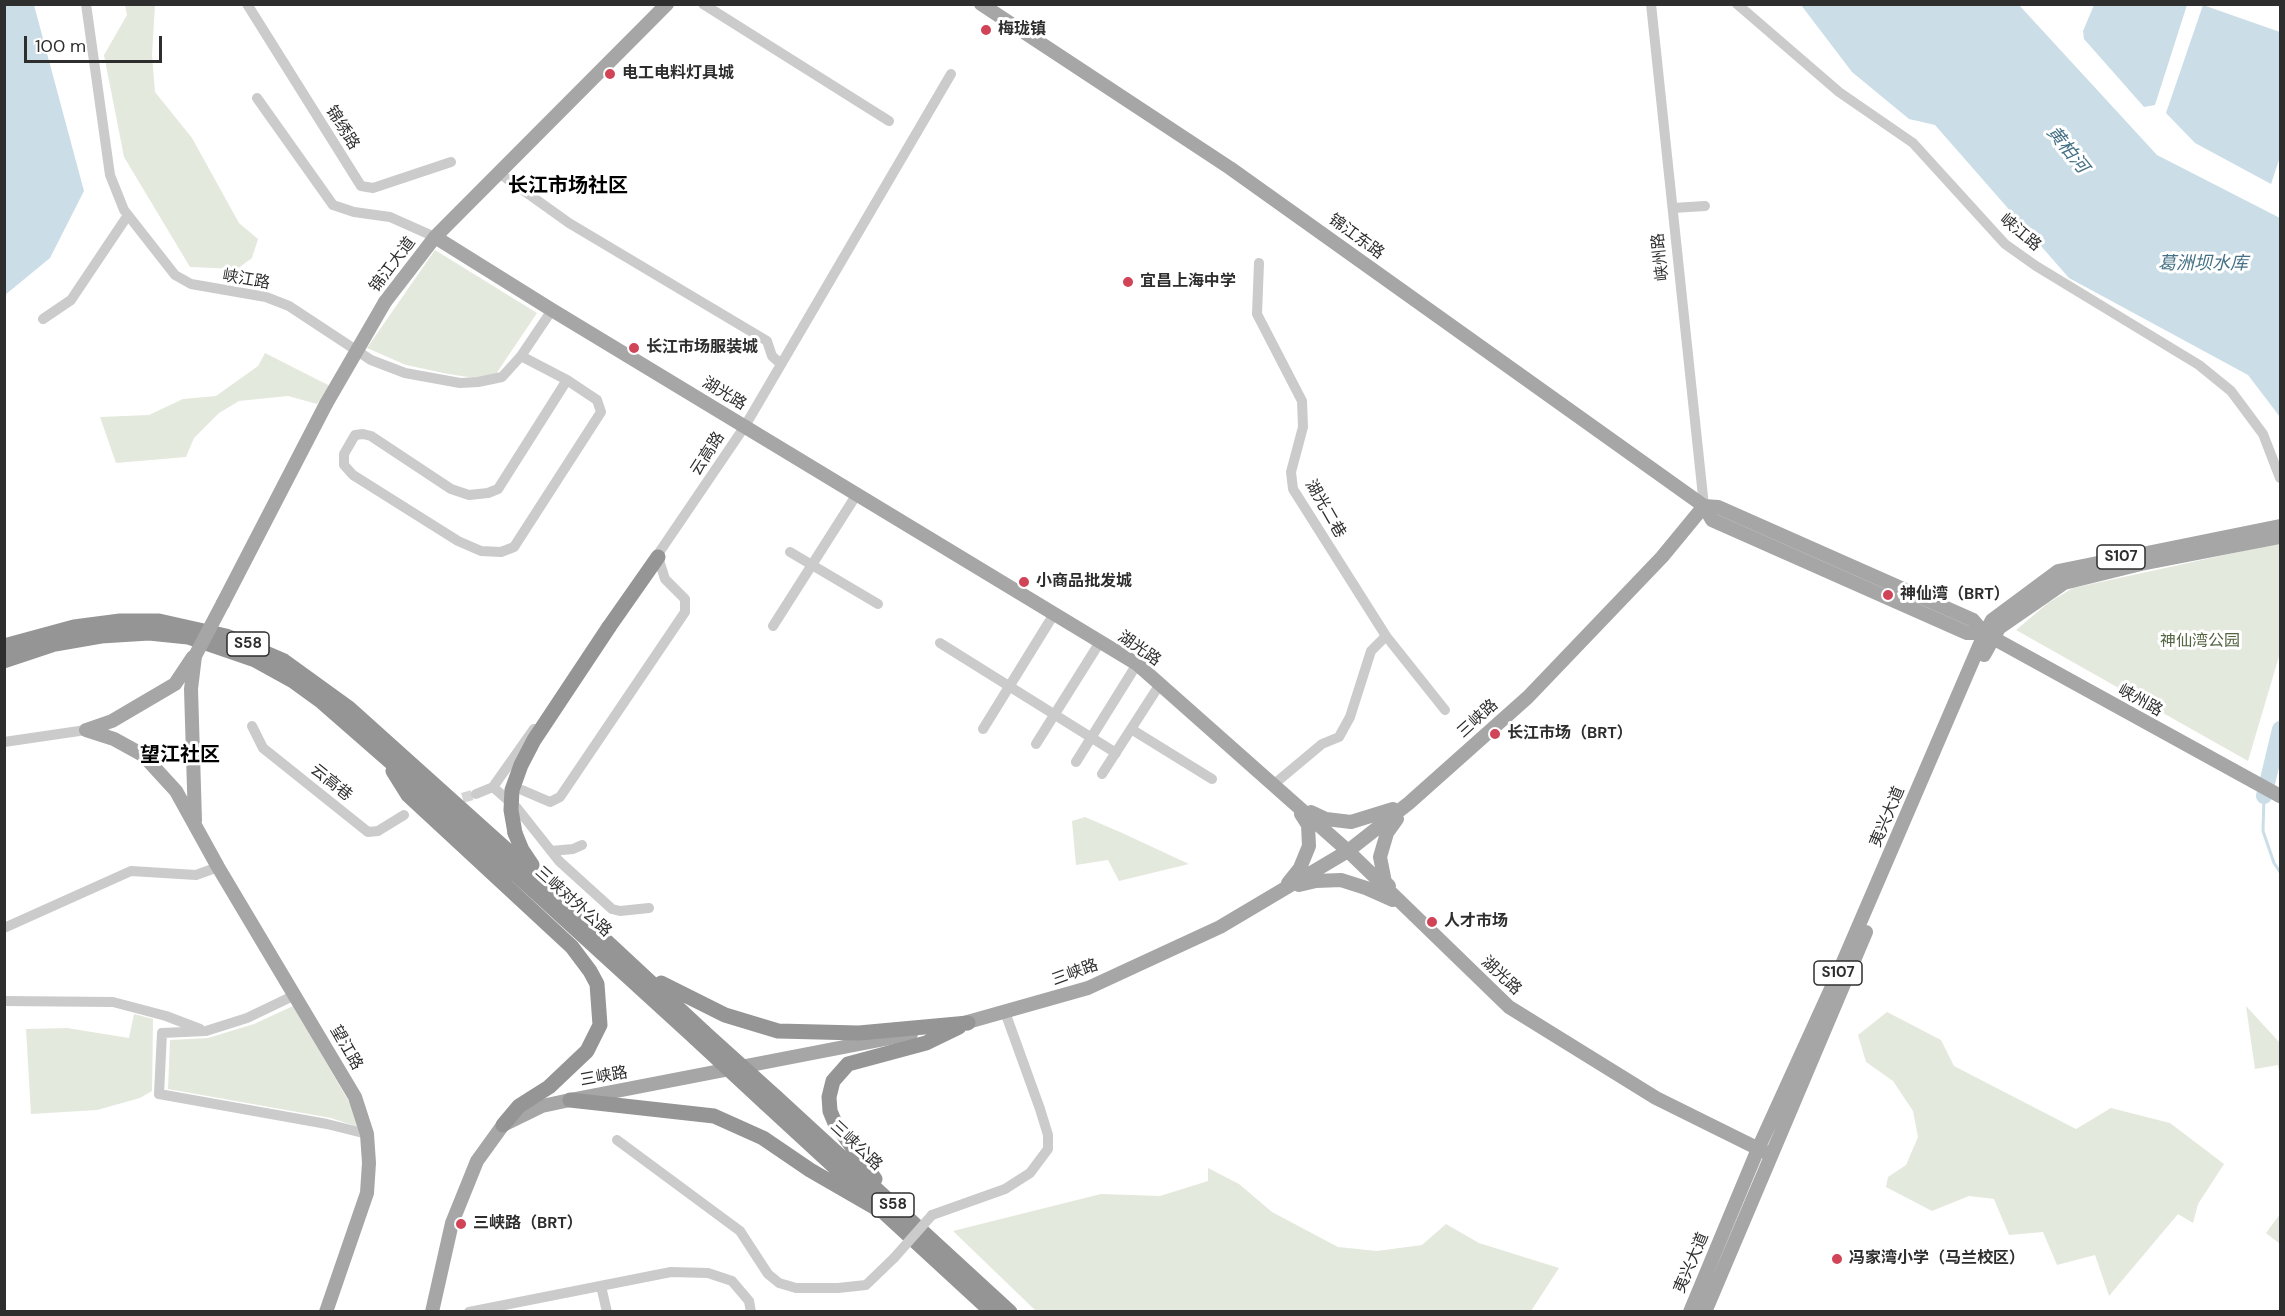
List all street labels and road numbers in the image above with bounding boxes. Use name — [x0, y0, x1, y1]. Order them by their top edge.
street label: 锦绣路 — [321, 103, 363, 153]
street label: 锦江东路 — [1324, 210, 1388, 264]
street label: 峡江路 — [1995, 210, 2045, 256]
street label: 峡州路 — [1649, 232, 1673, 282]
street label: 锦江大道 — [366, 234, 420, 296]
street label: 峡江路 — [221, 266, 271, 294]
street label: 湖光路 — [698, 373, 750, 415]
street label: 云高路 — [687, 429, 729, 479]
street label: 湖光二巷 — [1301, 476, 1349, 542]
road number: S107 — [2097, 545, 2145, 569]
street label: 湖光路 — [1114, 627, 1164, 671]
road number: S58 — [227, 632, 269, 656]
street label: 峡州路 — [2114, 681, 2166, 721]
street label: 三峡路 — [1454, 696, 1502, 742]
street label: 云高巷 — [306, 760, 356, 806]
street label: 夷兴大道 — [1867, 784, 1909, 850]
street label: 三峡对外公路 — [531, 863, 615, 941]
street label: 湖光路 — [1477, 953, 1525, 999]
street label: 三峡路 — [1049, 956, 1101, 990]
road number: S107 — [1814, 961, 1862, 985]
street label: 望江路 — [326, 1022, 366, 1074]
street label: 三峡路 — [579, 1063, 629, 1091]
street label: 三峡公路 — [826, 1117, 886, 1175]
road number: S58 — [872, 1193, 914, 1217]
street label: 夷兴大道 — [1671, 1230, 1713, 1296]

